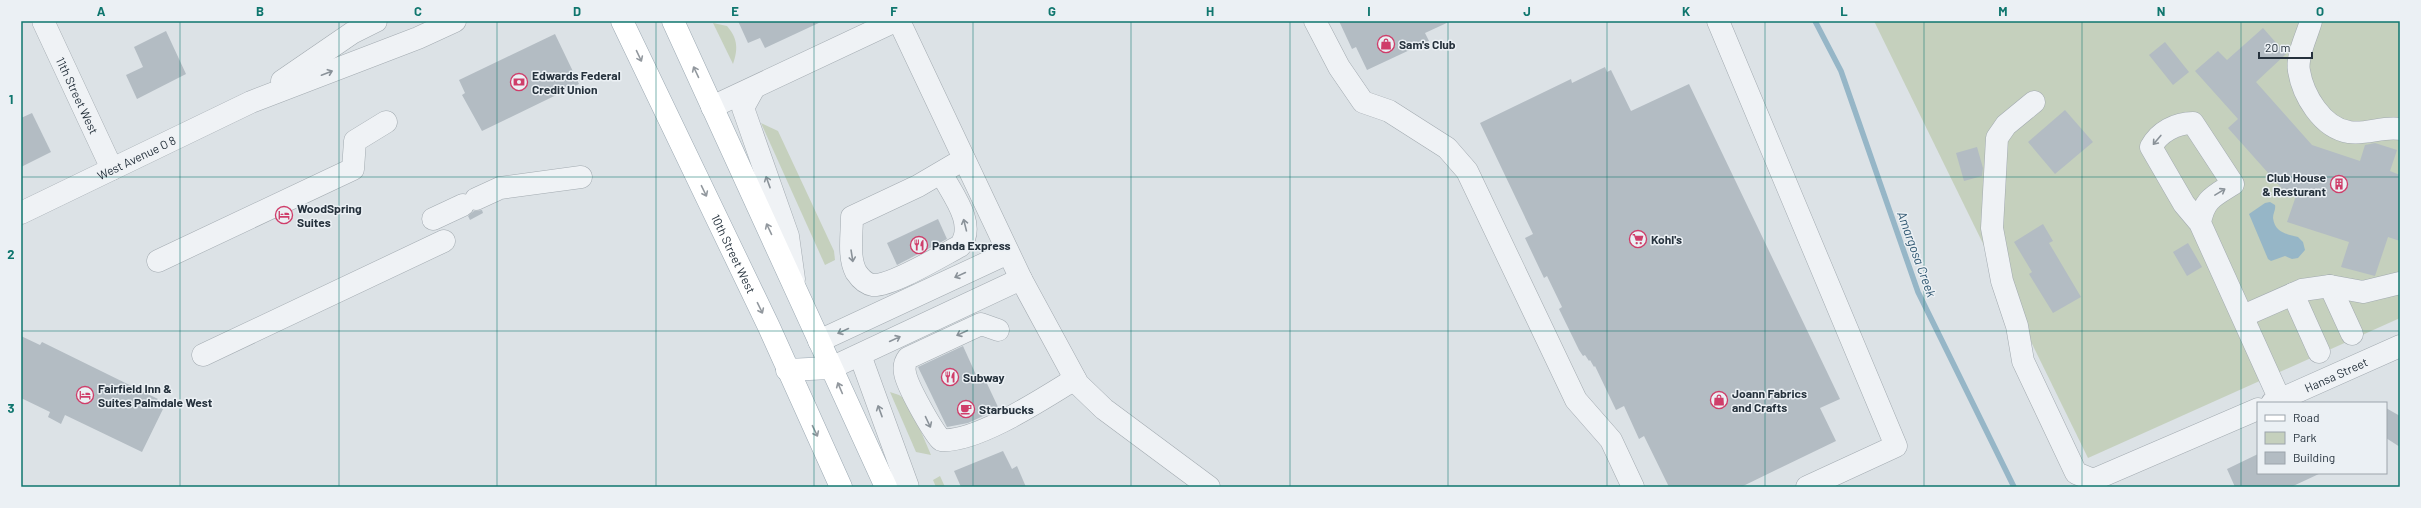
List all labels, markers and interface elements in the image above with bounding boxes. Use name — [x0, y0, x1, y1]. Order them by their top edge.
text: A — [97, 3, 106, 19]
text: B — [256, 3, 264, 19]
text: C — [414, 3, 422, 19]
text: D — [573, 3, 581, 19]
text: E — [731, 3, 739, 19]
text: F — [890, 3, 898, 19]
text: G — [1048, 3, 1056, 19]
text: H — [1206, 3, 1214, 19]
text: I — [1367, 3, 1371, 19]
text: J — [1523, 3, 1531, 19]
text: K — [1682, 3, 1690, 19]
text: L — [1840, 3, 1848, 19]
text: M — [1998, 3, 2008, 19]
text: N — [2157, 3, 2165, 19]
text: O — [2316, 3, 2324, 19]
shop icon: Sam's Club — [1376, 34, 1396, 54]
scale bar — [2259, 34, 2312, 60]
place label: Sam's Club — [1399, 37, 1456, 51]
text: 20 m — [2265, 40, 2291, 54]
one-way arrow — [636, 50, 643, 62]
street label: 11th Street West — [54, 55, 102, 136]
one-way arrow — [692, 66, 699, 78]
one-way arrow — [320, 68, 332, 76]
place label: Edwards Federal Credit Union — [532, 68, 621, 96]
bank icon: Edwards Federal Credit Union — [509, 72, 529, 92]
text: 1 — [9, 91, 13, 107]
street label: West Avenue O 8 — [95, 132, 178, 182]
one-way arrow — [2152, 135, 2161, 145]
place label: Club House & Resturant — [2262, 170, 2326, 198]
building icon: Club House & Resturant — [2329, 174, 2349, 194]
one-way arrow — [763, 177, 771, 189]
one-way arrow — [701, 185, 708, 197]
one-way arrow — [2214, 188, 2225, 196]
place label: WoodSpring Suites — [297, 201, 362, 229]
hotel icon: WoodSpring Suites — [274, 205, 294, 225]
water label: Amargosa Creek — [1894, 209, 1940, 300]
street label: 10th Street West — [709, 212, 759, 295]
one-way arrow — [961, 218, 968, 231]
one-way arrow — [765, 224, 772, 236]
supermarket icon: Kohl's — [1628, 229, 1648, 249]
place label: Kohl's — [1651, 232, 1682, 246]
restaurant icon: Panda Express — [909, 235, 929, 255]
place label: Panda Express — [932, 238, 1011, 252]
text: 2 — [7, 246, 15, 262]
one-way arrow — [849, 249, 857, 262]
one-way arrow — [955, 272, 967, 279]
one-way arrow — [757, 302, 764, 314]
one-way arrow — [837, 327, 849, 335]
one-way arrow — [957, 330, 969, 337]
one-way arrow — [889, 335, 901, 342]
street label: Hansa Street — [2302, 354, 2370, 395]
restaurant icon: Subway — [940, 367, 960, 387]
place label: Subway — [963, 370, 1005, 384]
place label: Fairfield Inn & Suites Palmdale West — [98, 381, 213, 409]
one-way arrow — [836, 383, 843, 395]
hotel icon: Fairfield Inn & Suites Palmdale West — [75, 385, 95, 405]
place label: Joann Fabrics and Crafts — [1732, 386, 1807, 414]
shop icon: Joann Fabrics and Crafts — [1709, 390, 1729, 410]
cafe icon: Starbucks — [956, 399, 976, 419]
text: 3 — [7, 400, 15, 416]
place label: Starbucks — [979, 402, 1034, 416]
legend — [2257, 402, 2387, 474]
one-way arrow — [875, 405, 883, 417]
text: Road — [2293, 410, 2320, 424]
one-way arrow — [925, 416, 932, 428]
one-way arrow — [812, 425, 819, 437]
text: Park — [2293, 430, 2317, 444]
text: Building — [2293, 450, 2335, 464]

